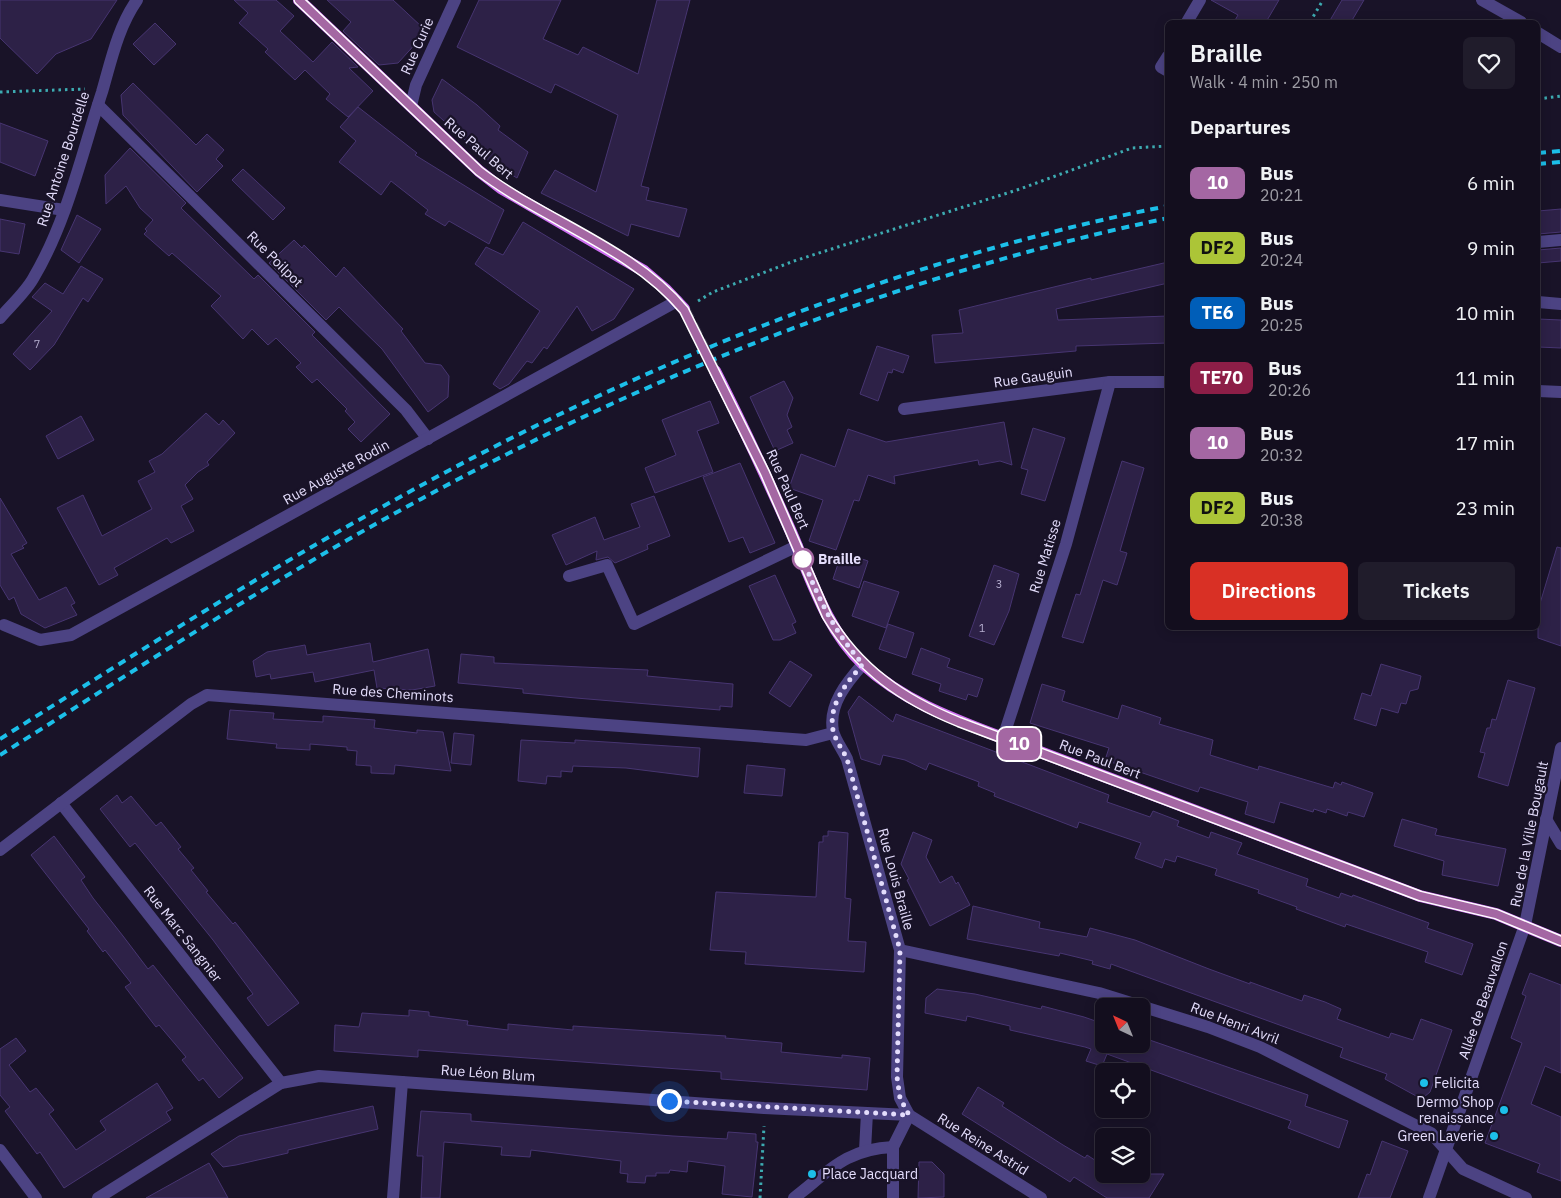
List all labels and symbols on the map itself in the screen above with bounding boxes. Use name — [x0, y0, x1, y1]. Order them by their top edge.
street label: Rue Curie — [396, 14, 438, 77]
street label: Rue Antoine Bourdelle — [33, 89, 93, 229]
street label: Rue Paul Bert — [441, 113, 517, 183]
street label: Rue Poilpot — [243, 227, 307, 291]
house number: 7 — [34, 337, 40, 351]
street label: Rue Gauguin — [992, 363, 1074, 391]
street label: Rue Auguste Rodin — [280, 435, 392, 509]
street label: Rue Paul Bert — [762, 446, 814, 532]
street label: Rue Matisse — [1025, 517, 1065, 595]
marker: Braille — [792, 548, 814, 570]
place label: Braille — [818, 550, 861, 568]
house number: 3 — [996, 577, 1002, 591]
house number: 1 — [979, 621, 986, 635]
street label: Rue des Cheminots — [332, 680, 454, 706]
line badge: 10 — [996, 728, 1042, 760]
street label: Rue Paul Bert — [1057, 735, 1143, 783]
street label: Rue de la Ville Bougault — [1506, 759, 1552, 909]
street label: Rue Louis Braille — [874, 826, 918, 932]
street label: Rue Marc Sangnier — [140, 882, 226, 986]
street label: Allée de Beauvallon — [1454, 938, 1512, 1062]
north arrow — [1095, 998, 1150, 1052]
street label: Rue Henri Avril — [1188, 998, 1282, 1048]
street label: Rue Léon Blum — [440, 1061, 536, 1085]
place label: Felicita — [1434, 1074, 1480, 1092]
marker: Felicita — [1418, 1077, 1430, 1089]
your location — [657, 1089, 682, 1114]
place label: Dermo Shop renaissance — [1416, 1093, 1494, 1127]
marker: Dermo Shop renaissance — [1498, 1104, 1510, 1116]
street label: Rue Reine Astrid — [934, 1109, 1032, 1179]
place label: Green Laverie — [1397, 1127, 1484, 1145]
marker: Green Laverie — [1488, 1130, 1500, 1142]
place label: Place Jacquard — [822, 1165, 918, 1183]
marker: Place Jacquard — [806, 1168, 818, 1180]

